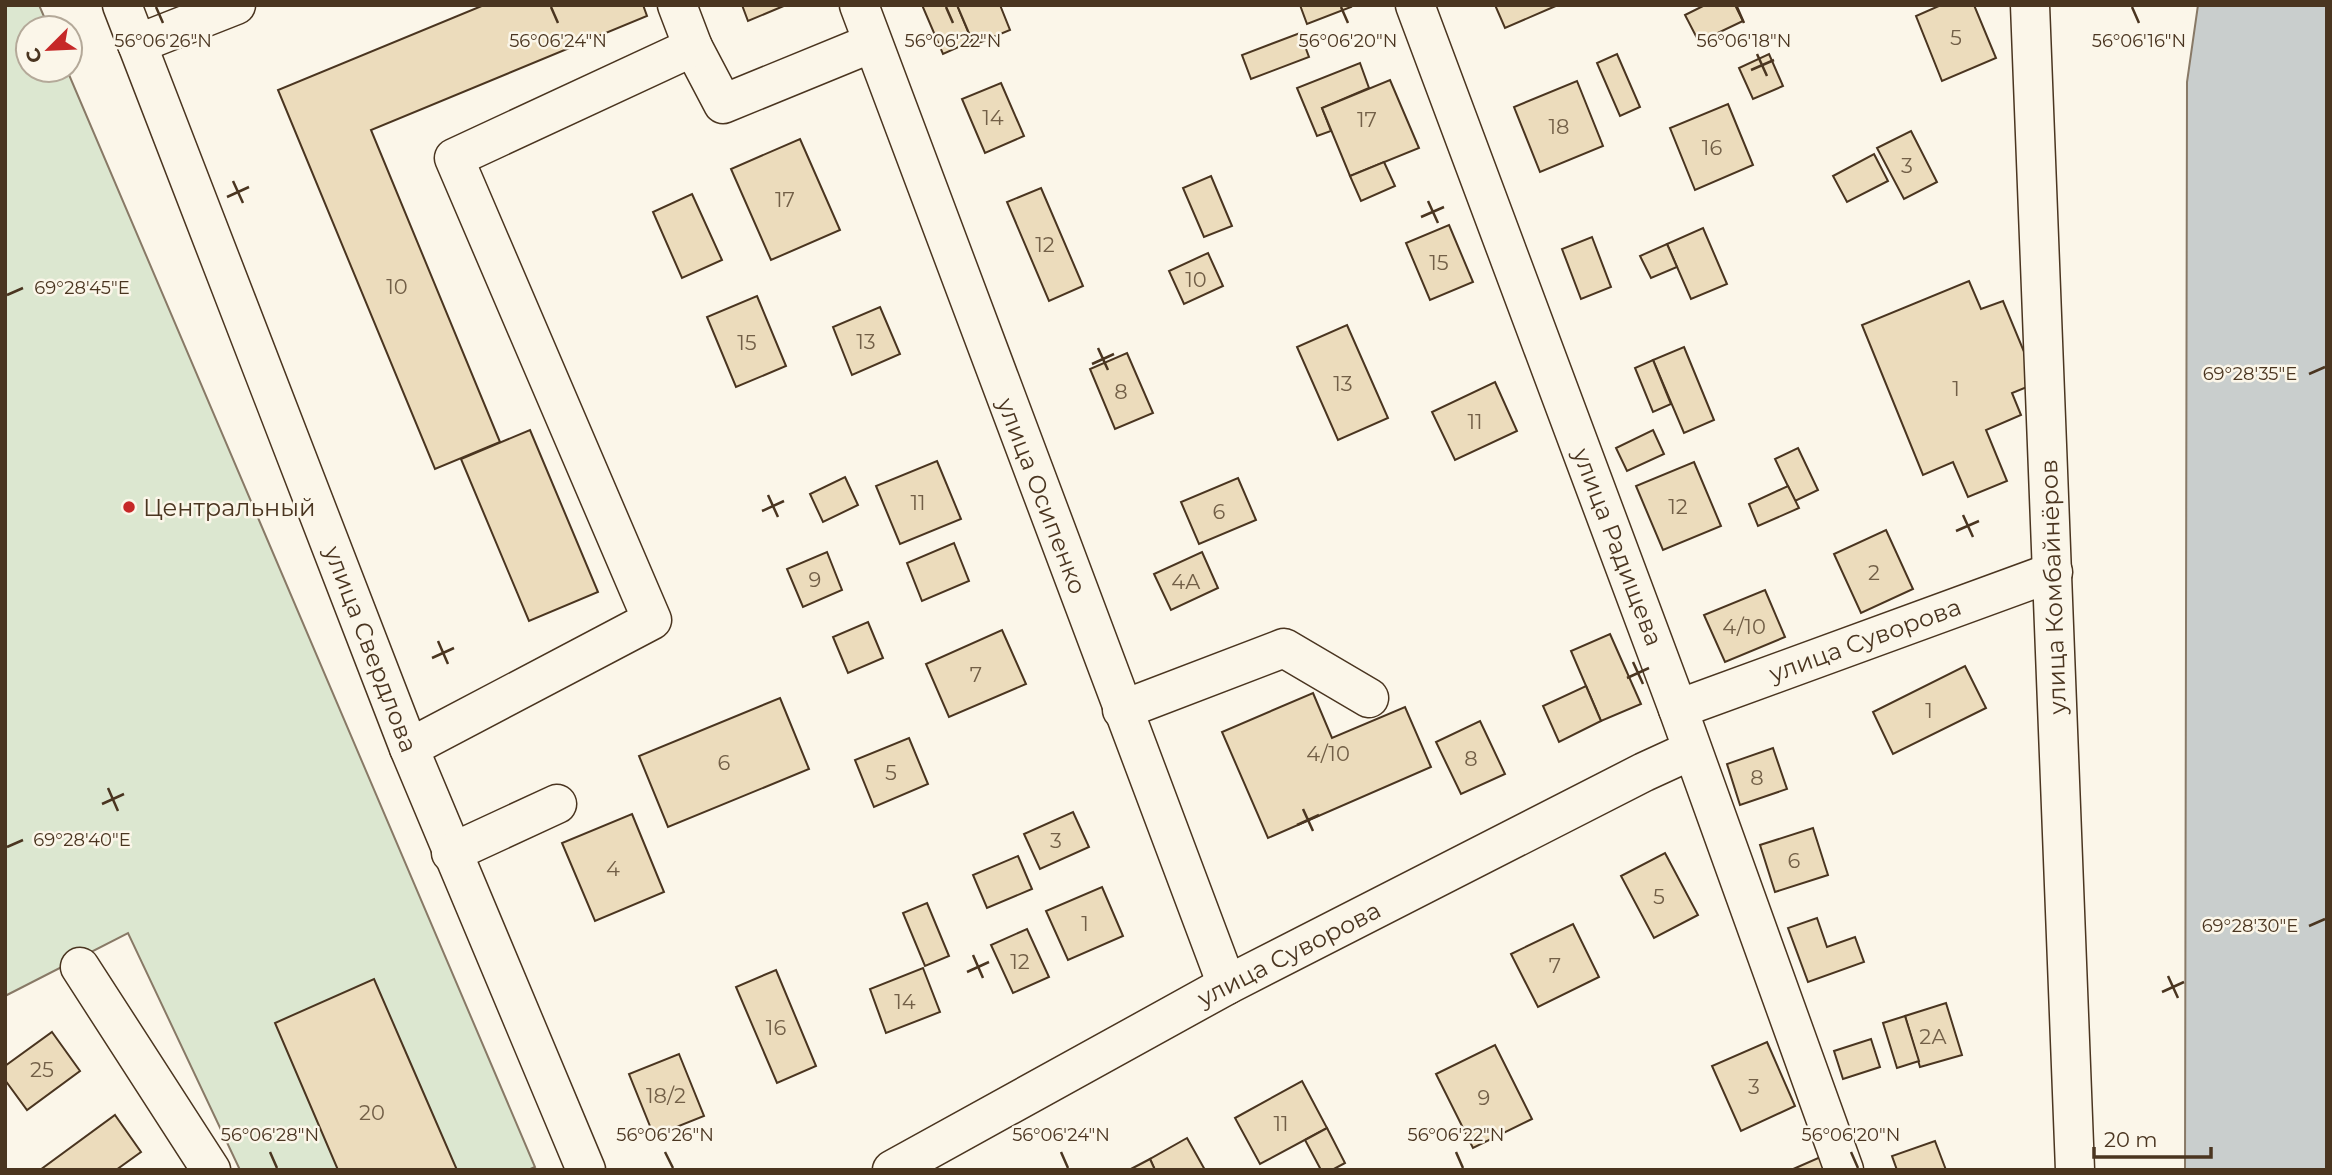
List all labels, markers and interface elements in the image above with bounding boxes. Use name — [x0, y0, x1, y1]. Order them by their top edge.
north arrow — [14, 14, 84, 84]
house number: 5 — [1950, 25, 1962, 50]
text: 56°06'26"N — [114, 30, 212, 52]
text: 56°06'24"N — [509, 30, 607, 52]
text: 56°06'22"N — [905, 30, 1001, 52]
text: 56°06'20"N — [1299, 30, 1397, 52]
text: 56°06'18"N — [1697, 30, 1791, 52]
text: 56°06'16"N — [2092, 30, 2186, 52]
text: С — [21, 45, 47, 67]
house number: 14 — [982, 105, 1004, 130]
house number: 17 — [1357, 107, 1377, 132]
house number: 18 — [1549, 114, 1569, 139]
house number: 16 — [1702, 135, 1722, 160]
house number: 3 — [1901, 153, 1913, 178]
house number: 17 — [775, 187, 795, 212]
house number: 12 — [1035, 232, 1055, 257]
house number: 15 — [1429, 250, 1449, 275]
house number: 10 — [1185, 267, 1207, 292]
house number: 10 — [386, 274, 408, 299]
text: 69°28'45"E — [34, 277, 130, 299]
house number: 13 — [856, 329, 876, 354]
house number: 15 — [737, 330, 757, 355]
text: 69°28'35"E — [2203, 363, 2297, 385]
house number: 13 — [1333, 371, 1353, 396]
house number: 1 — [1952, 376, 1960, 401]
house number: 8 — [1114, 379, 1128, 404]
street label: улица Осипенко — [991, 393, 1093, 598]
house number: 11 — [1467, 409, 1483, 434]
street label: улица Радищева — [1567, 443, 1669, 650]
street label: улица Комбайнёров — [2034, 459, 2072, 716]
house number: 11 — [910, 490, 926, 515]
place label: Центральный — [143, 493, 315, 522]
house number: 12 — [1668, 494, 1688, 519]
marker: Центральный — [121, 499, 137, 515]
house number: 6 — [1213, 499, 1226, 524]
street label: улица Свердлова — [318, 541, 424, 756]
house number: 2 — [1868, 560, 1880, 585]
house number: 9 — [809, 567, 821, 592]
house number: 4А — [1171, 569, 1201, 594]
street label: улица Суворова — [1764, 592, 1965, 689]
house number: 4/10 — [1722, 614, 1766, 639]
house number: 7 — [970, 662, 982, 687]
house number: 1 — [1925, 698, 1933, 723]
house number: 4/10 — [1306, 741, 1350, 766]
house number: 8 — [1464, 746, 1478, 771]
house number: 6 — [718, 750, 731, 775]
house number: 5 — [885, 760, 897, 785]
house number: 8 — [1750, 765, 1764, 790]
house number: 3 — [1050, 828, 1062, 853]
text: 69°28'40"E — [33, 829, 131, 851]
house number: 6 — [1788, 848, 1801, 873]
house number: 4 — [606, 856, 620, 881]
house number: 5 — [1653, 884, 1665, 909]
street label: улица Суворова — [1192, 895, 1386, 1013]
house number: 1 — [1081, 911, 1089, 936]
text: 69°28'30"E — [2202, 915, 2298, 937]
house number: 12 — [1010, 949, 1030, 974]
house number: 7 — [1549, 953, 1561, 978]
house number: 14 — [894, 989, 916, 1014]
house number: 16 — [766, 1015, 786, 1040]
house number: 2А — [1919, 1024, 1947, 1049]
house number: 25 — [30, 1057, 54, 1082]
house number: 3 — [1748, 1074, 1760, 1099]
house number: 18/2 — [646, 1083, 686, 1108]
house number: 9 — [1478, 1085, 1490, 1110]
house number: 20 — [359, 1100, 385, 1125]
house number: 11 — [1273, 1111, 1289, 1136]
scale bar — [2094, 1116, 2211, 1160]
text: 56°06'28"N — [221, 1124, 319, 1146]
text: 56°06'26"N — [616, 1124, 714, 1146]
text: 56°06'24"N — [1012, 1124, 1110, 1146]
text: 56°06'22"N — [1408, 1124, 1504, 1146]
text: 56°06'20"N — [1802, 1124, 1900, 1146]
text: 20 m — [2104, 1127, 2158, 1152]

